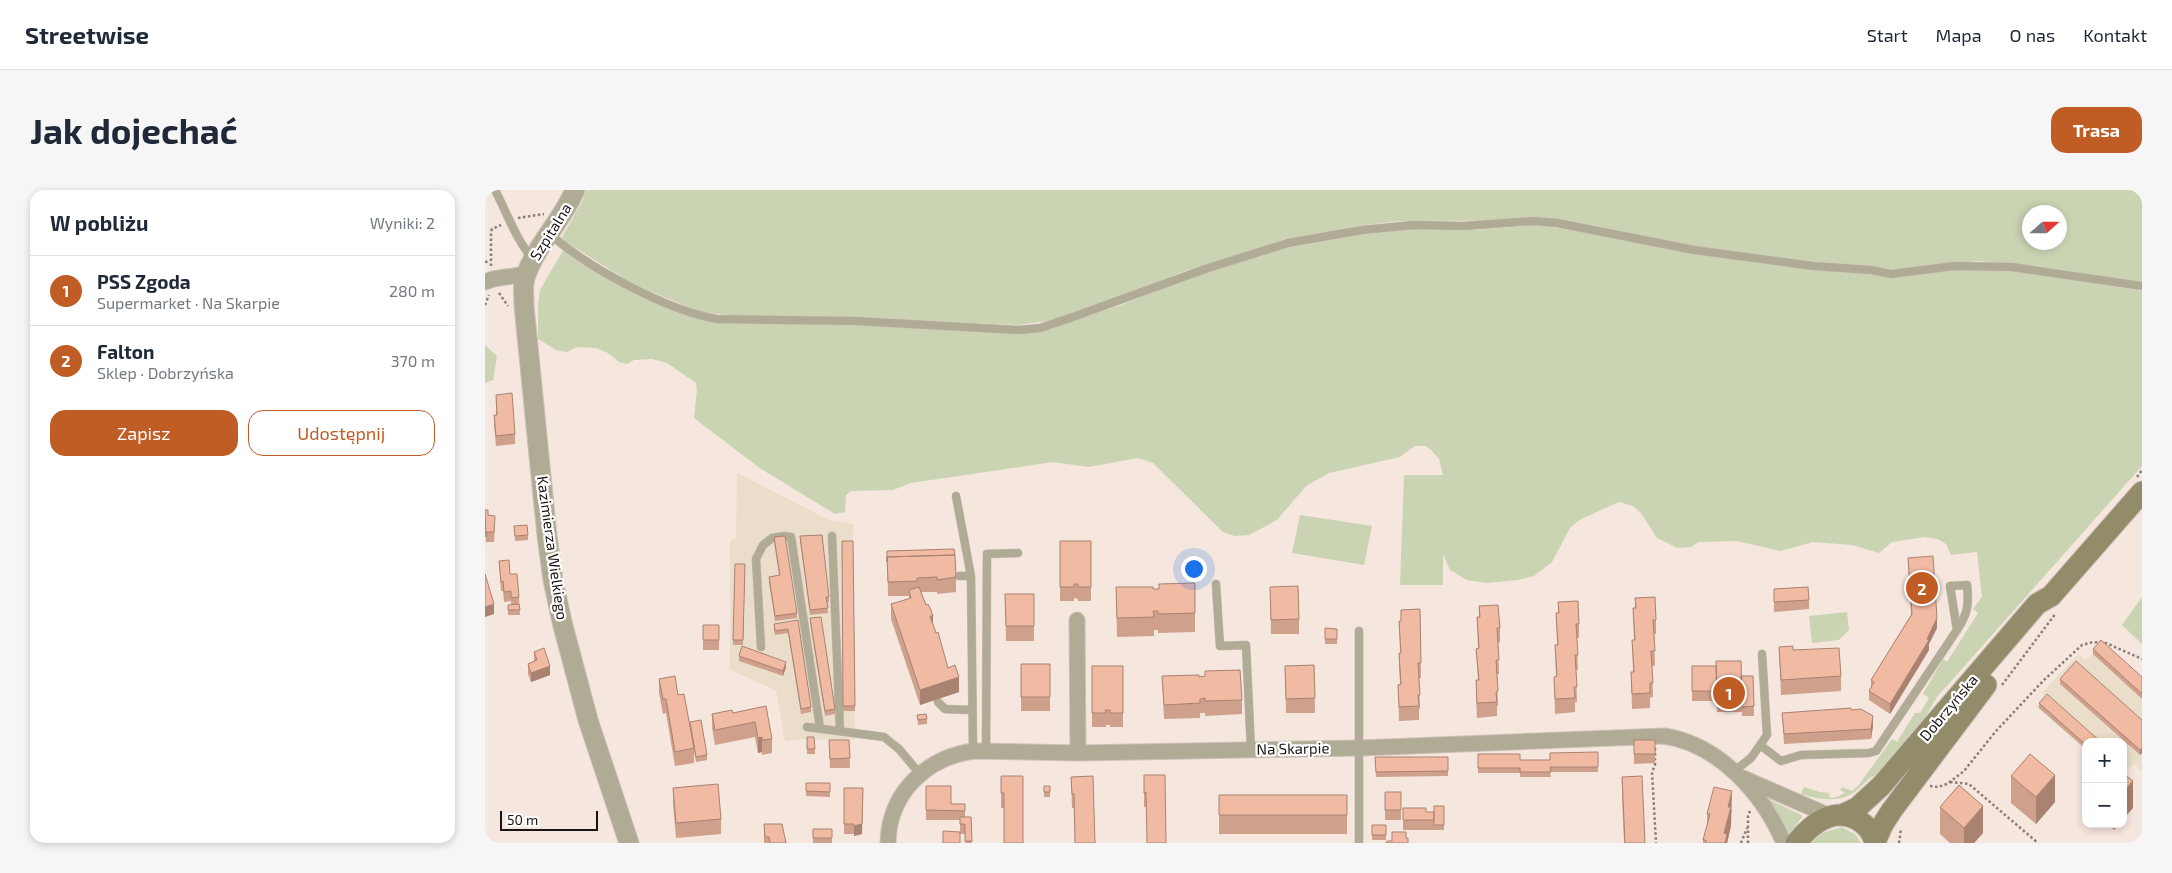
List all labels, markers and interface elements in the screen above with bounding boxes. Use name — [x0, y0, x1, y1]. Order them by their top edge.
text: Streetwise — [25, 20, 149, 49]
text: Start — [1867, 24, 1908, 46]
text: Mapa — [1936, 24, 1982, 46]
text: O nas — [2010, 24, 2055, 46]
text: Kontakt — [2083, 24, 2147, 46]
button: Trasa — [2051, 107, 2142, 153]
text: Jak dojechać — [30, 109, 238, 151]
street label: Szpitalna — [526, 200, 575, 263]
north arrow — [2022, 205, 2067, 250]
text: W pobliżu — [50, 210, 149, 235]
text: Wyniki: 2 — [370, 213, 435, 232]
text: PSS Zgoda — [97, 270, 191, 293]
text: 1 — [63, 281, 69, 300]
text: 280 m — [389, 281, 435, 300]
text: Supermarket · Na Skarpie — [97, 293, 280, 312]
text: Falton — [97, 340, 154, 363]
text: 2 — [61, 351, 71, 370]
text: 370 m — [391, 351, 435, 370]
text: Sklep · Dobrzyńska — [97, 363, 234, 382]
button: Zapisz — [50, 410, 238, 456]
button: Udostępnij — [248, 410, 435, 456]
street label: Kazimierza Wielkiego — [534, 475, 572, 621]
your location — [1181, 556, 1207, 582]
pin: 2 — [1906, 569, 1938, 607]
street label: Dobrzyńska — [1915, 671, 1981, 744]
pin: 1 — [1713, 674, 1745, 712]
street label: Na Skarpie — [1256, 738, 1330, 758]
map controls — [2082, 738, 2127, 828]
button: + — [2082, 738, 2127, 783]
button: − — [2082, 783, 2127, 828]
scale bar — [500, 808, 597, 831]
text: 50 m — [507, 811, 538, 828]

